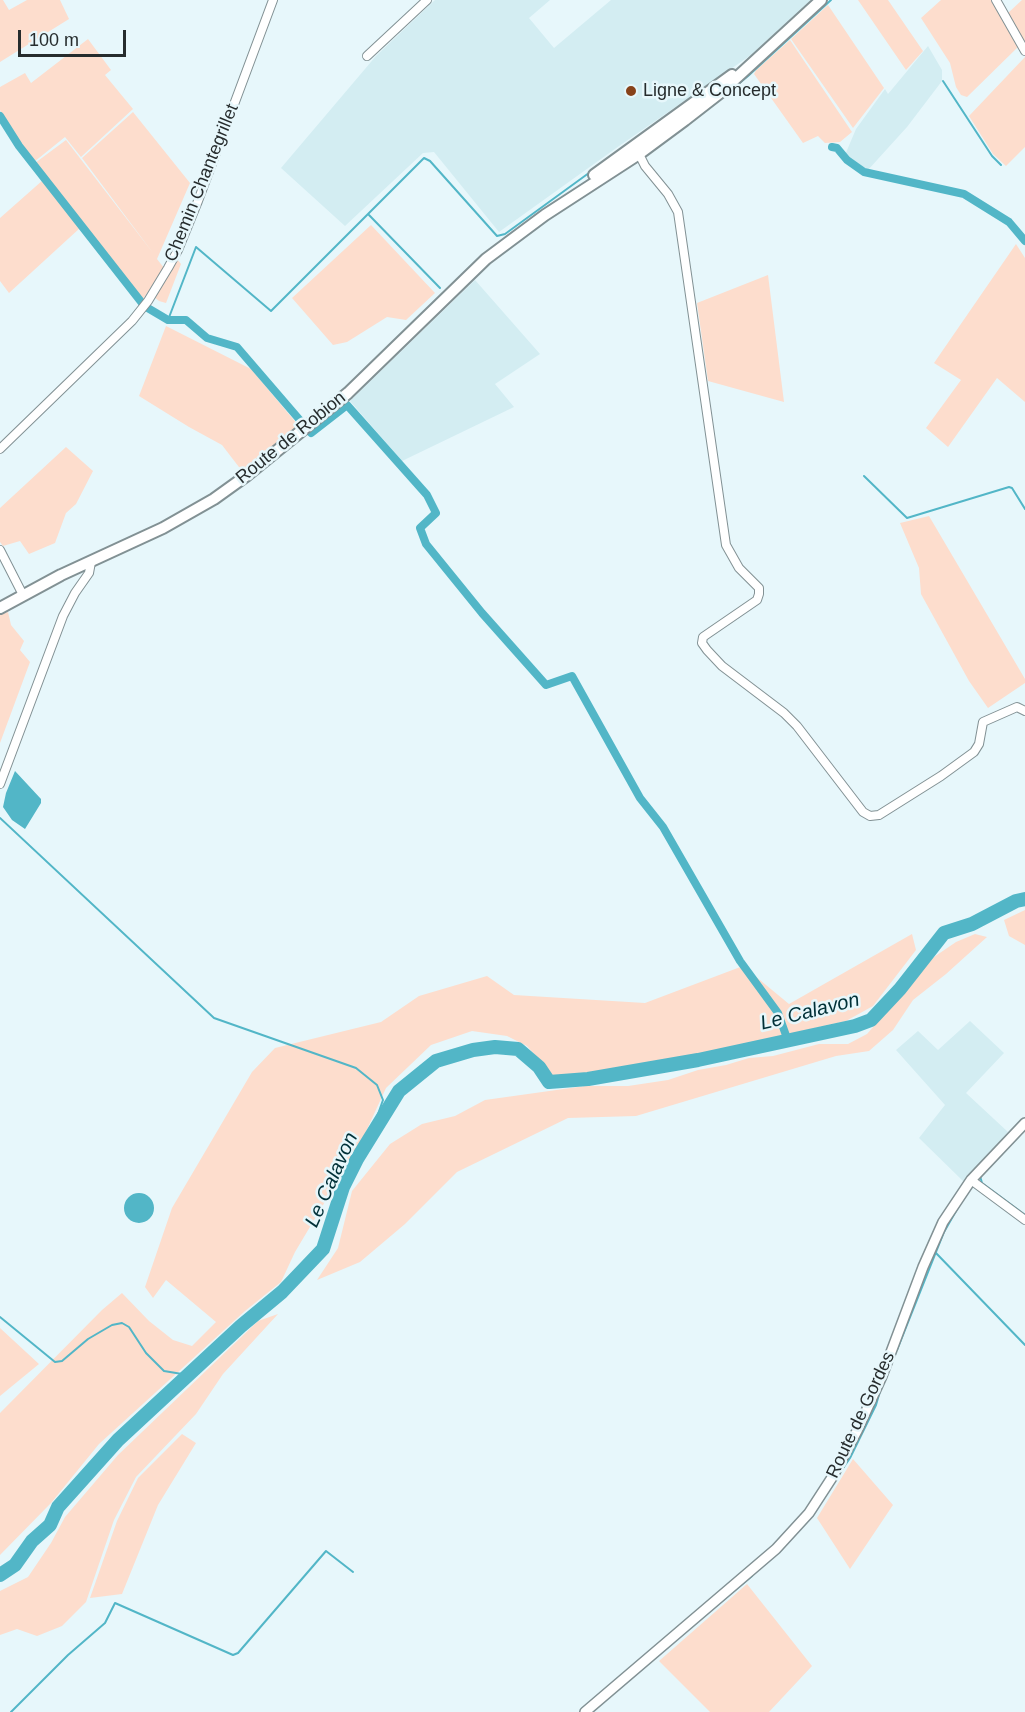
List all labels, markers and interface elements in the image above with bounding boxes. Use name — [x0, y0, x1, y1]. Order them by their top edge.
scale bar — [21, 18, 129, 56]
text: 100 m — [29, 30, 79, 50]
place label: Ligne & Concept — [643, 80, 776, 102]
marker: Ligne & Concept — [624, 84, 638, 98]
street label: Chemin Chantegrillet — [161, 101, 243, 265]
street label: Route de Robion — [232, 387, 350, 489]
water label: Le Calavon — [758, 988, 862, 1036]
water label: Le Calavon — [300, 1129, 364, 1231]
street label: Route de Gordes — [822, 1348, 900, 1482]

